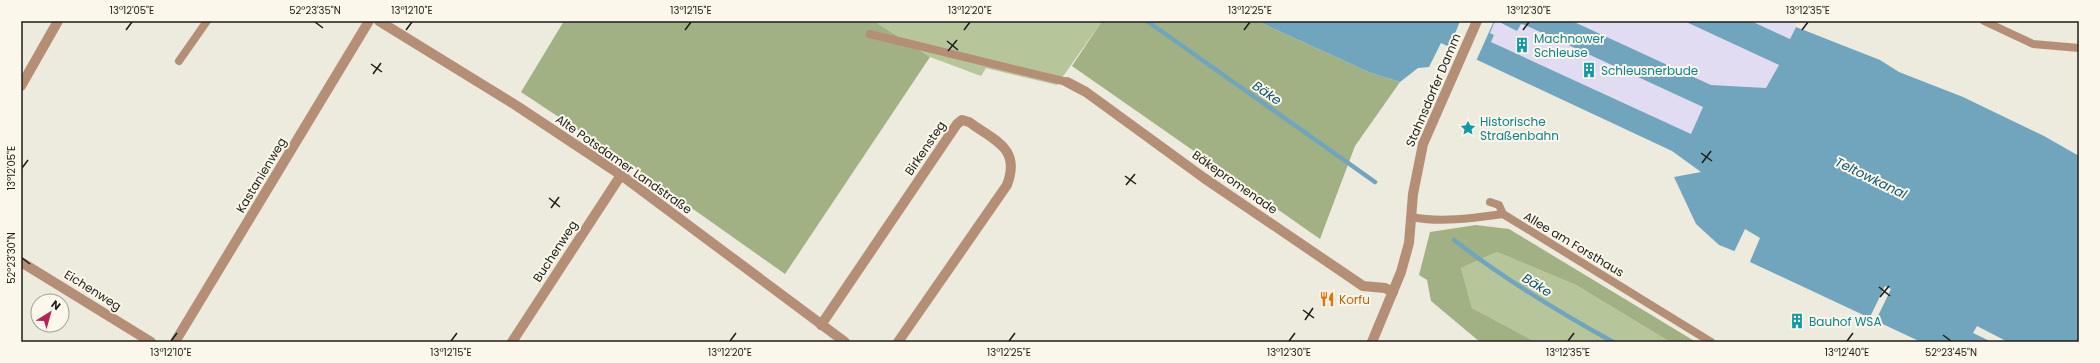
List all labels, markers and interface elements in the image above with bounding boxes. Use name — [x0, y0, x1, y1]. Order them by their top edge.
text: 13°12'05"E — [110, 3, 154, 18]
text: 52°23'35"N — [289, 3, 341, 18]
text: 13°12'10"E — [391, 3, 433, 18]
text: 13°12'15"E — [670, 3, 712, 18]
text: 13°12'20"E — [948, 3, 992, 18]
text: 13°12'25"E — [1228, 3, 1272, 18]
text: 13°12'30"E — [1507, 3, 1551, 18]
text: 13°12'35"E — [1786, 3, 1830, 18]
place label: Machnower Schleuse — [1534, 30, 1605, 61]
street label: Stahnsdorfer Damm — [1401, 31, 1465, 149]
building icon: Machnower Schleuse — [1513, 36, 1531, 54]
building icon: Schleusnerbude — [1580, 61, 1598, 79]
place label: Schleusnerbude — [1601, 62, 1698, 79]
water label: Bäke — [1249, 76, 1285, 110]
street label: Alte Potsdamer Landstraße — [552, 110, 696, 218]
place label: Historische Straßenbahn — [1480, 113, 1559, 144]
street label: Birkensteg — [901, 117, 949, 179]
place icon: Historische Straßenbahn — [1459, 119, 1477, 137]
street label: Kastanienweg — [232, 134, 290, 216]
text: 13°12'05"E — [4, 146, 19, 190]
street label: Bäkepromenade — [1189, 146, 1281, 218]
water label: Teltowkanal — [1832, 152, 1911, 204]
street label: Allee am Forsthaus — [1521, 207, 1627, 281]
street label: Buchenweg — [529, 217, 581, 285]
text: 52°23'30"N — [4, 232, 19, 284]
street label: Eichenweg — [61, 266, 125, 314]
water label: Bäke — [1519, 269, 1555, 301]
restaurant icon: Korfu — [1318, 290, 1336, 308]
place label: Korfu — [1339, 291, 1370, 308]
north arrow — [30, 293, 70, 333]
text: N — [48, 296, 64, 314]
building icon: Bauhof WSA — [1788, 312, 1806, 330]
place label: Bauhof WSA — [1809, 313, 1882, 330]
text: 13°12'10"E — [150, 345, 192, 360]
text: 13°12'15"E — [430, 345, 472, 360]
text: 13°12'20"E — [708, 345, 752, 360]
text: 13°12'25"E — [987, 345, 1031, 360]
text: 13°12'30"E — [1267, 345, 1311, 360]
text: 13°12'35"E — [1546, 345, 1590, 360]
text: 13°12'40"E — [1825, 345, 1869, 360]
text: 52°23'45"N — [1925, 345, 1977, 360]

